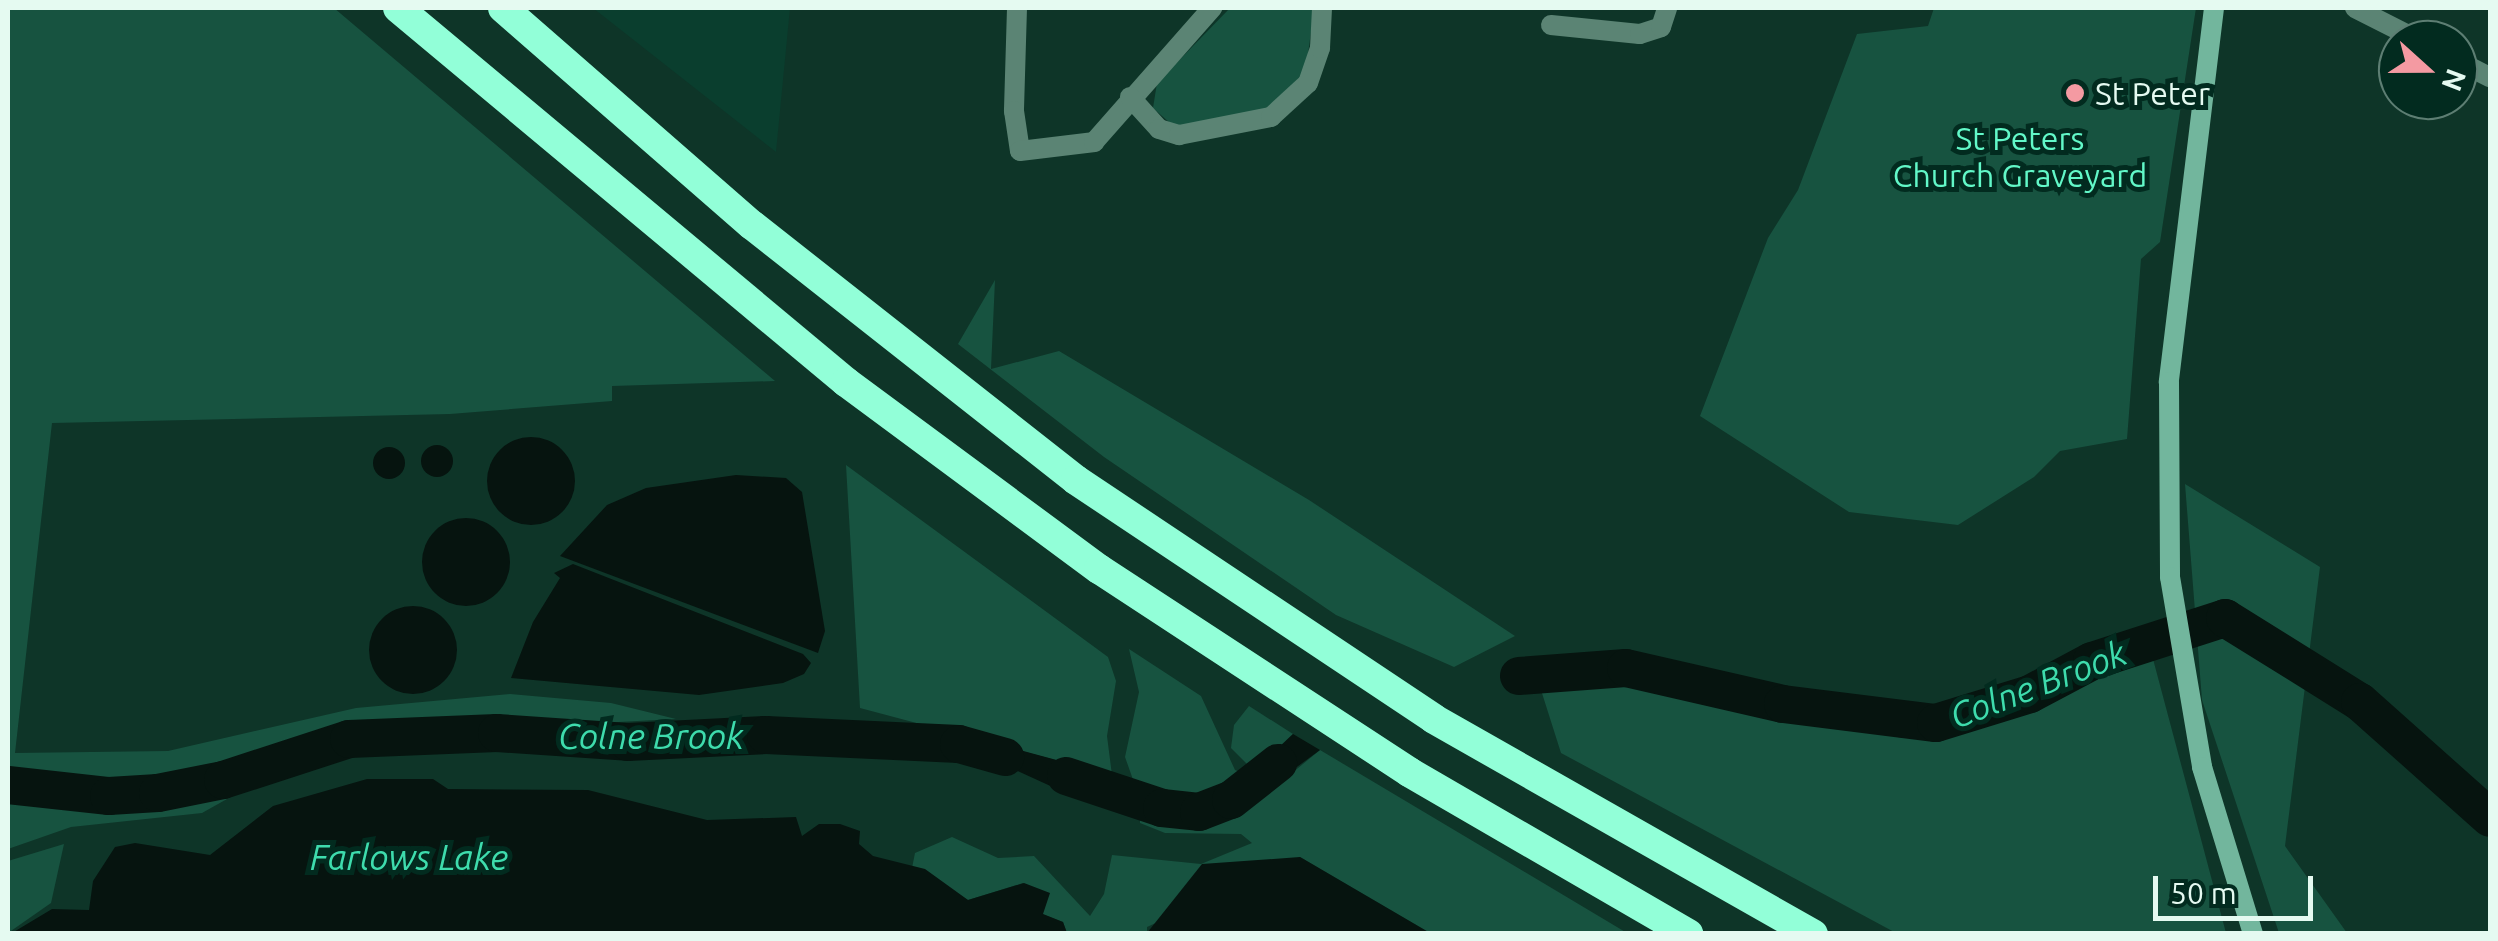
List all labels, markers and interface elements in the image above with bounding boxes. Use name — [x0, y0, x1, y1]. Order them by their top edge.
north arrow — [2378, 20, 2478, 120]
text: N — [2436, 65, 2473, 96]
place label: St Peter — [2095, 74, 2210, 112]
marker: St Peter — [2064, 82, 2086, 104]
park label: St Peters Church Graveyard — [1893, 120, 2147, 195]
water label: Colne Brook — [1944, 631, 2132, 737]
water label: Colne Brook — [558, 715, 744, 757]
water label: Farlows Lake — [310, 836, 508, 878]
scale bar — [2158, 856, 2318, 918]
text: 50 m — [2170, 876, 2237, 910]

